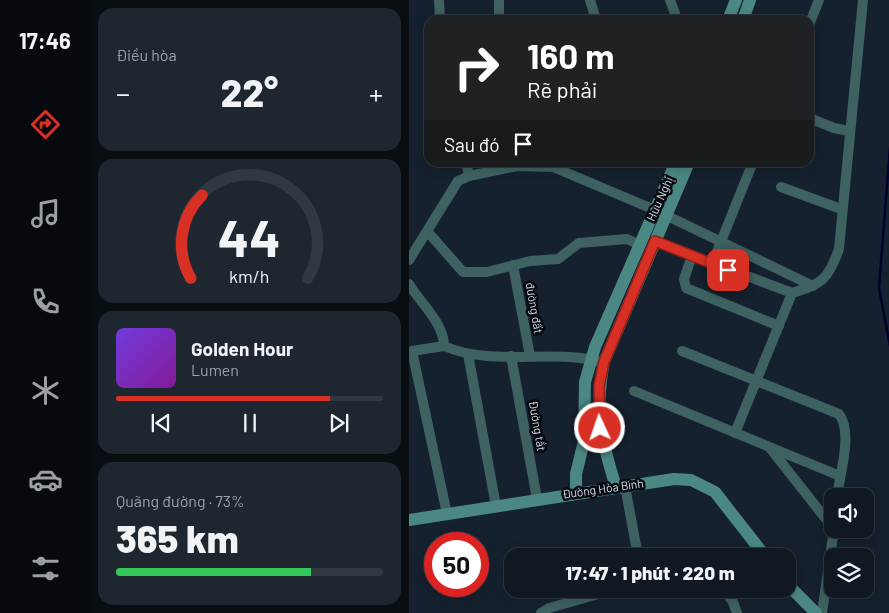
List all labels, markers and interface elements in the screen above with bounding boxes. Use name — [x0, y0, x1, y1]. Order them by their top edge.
text: 17:46 — [19, 27, 71, 53]
text: 160 m — [527, 34, 614, 76]
icon: right — [444, 35, 509, 100]
text: Điều hòa — [116, 45, 177, 64]
text: 22° — [221, 69, 278, 115]
text: − — [116, 76, 130, 110]
text: + — [369, 76, 383, 110]
text: Rẽ phải — [527, 76, 597, 102]
icon: directions — [28, 107, 63, 142]
icon: arrive — [509, 130, 537, 158]
text: Sau đó — [444, 133, 499, 156]
street label: Hữu Nghị — [643, 174, 675, 223]
icon: music — [28, 196, 63, 231]
text: 44 — [218, 205, 281, 267]
pin — [707, 249, 749, 291]
icon: arrive — [714, 256, 742, 284]
text: km/h — [229, 265, 270, 287]
street label: đường đất — [524, 281, 546, 335]
icon: phone — [28, 284, 63, 319]
text: Golden Hour — [191, 337, 293, 360]
text: Lumen — [191, 360, 239, 379]
icon: climate — [28, 373, 63, 408]
street label: Đường tắt — [527, 399, 549, 452]
position arrow — [573, 401, 625, 453]
icon: previous — [147, 409, 175, 437]
icon: pause — [236, 409, 264, 437]
icon: next — [325, 409, 353, 437]
icon: car — [28, 462, 63, 497]
street label: Đường Hòa Bình — [561, 475, 644, 501]
map controls — [824, 488, 874, 598]
button: sound — [824, 488, 874, 538]
text: Quãng đường · 73% — [116, 491, 245, 510]
text: 365 km — [116, 515, 239, 561]
speed limit sign: 50 — [424, 532, 489, 597]
button: layers — [824, 548, 874, 598]
icon: filters — [28, 551, 63, 586]
text: 17:47 · 1 phút · 220 m — [565, 561, 735, 584]

